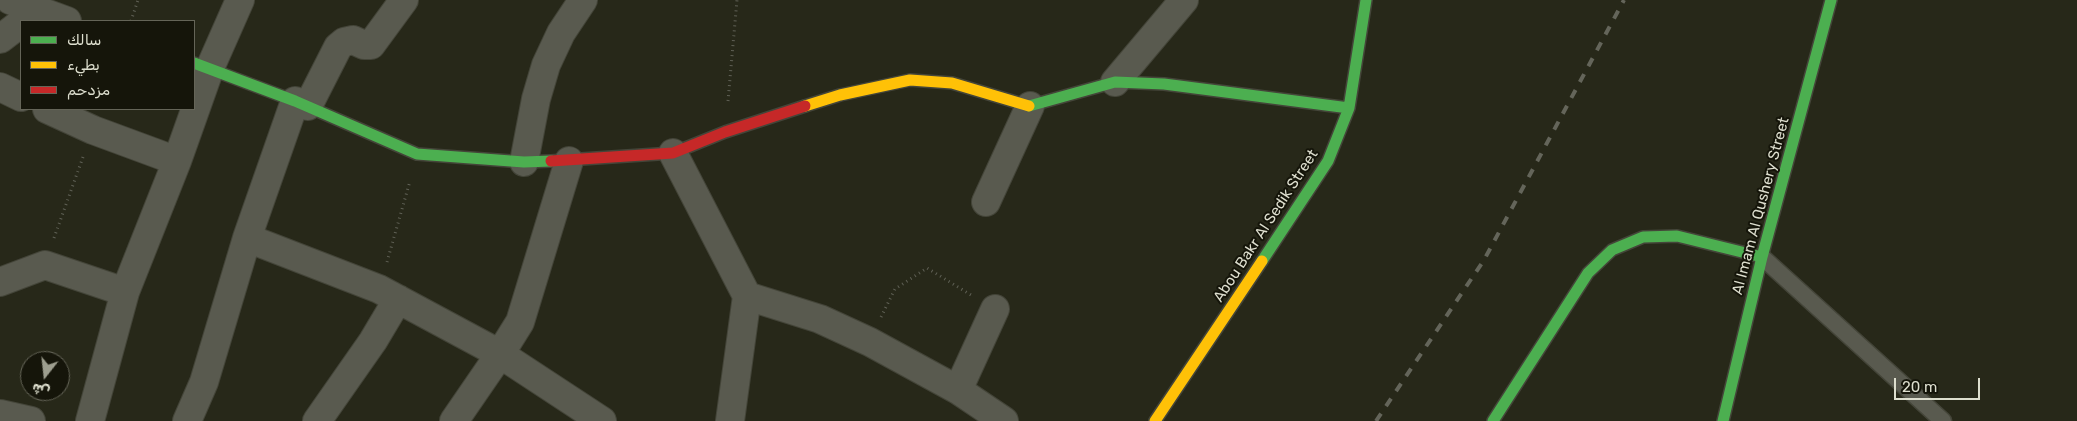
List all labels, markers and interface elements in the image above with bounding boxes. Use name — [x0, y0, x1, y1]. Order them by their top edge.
legend — [20, 20, 195, 110]
text: سالك — [67, 31, 102, 49]
text: بطيء — [67, 56, 100, 74]
text: مزدحم — [67, 81, 110, 99]
street label: Al Imam Al Qushery Street — [1729, 115, 1793, 297]
street label: Abou Bakr Al Sedik Street — [1210, 146, 1322, 306]
north arrow — [20, 351, 70, 401]
scale bar — [1897, 368, 1983, 400]
text: 20 m — [1902, 378, 1937, 396]
text: ش — [30, 379, 52, 401]

